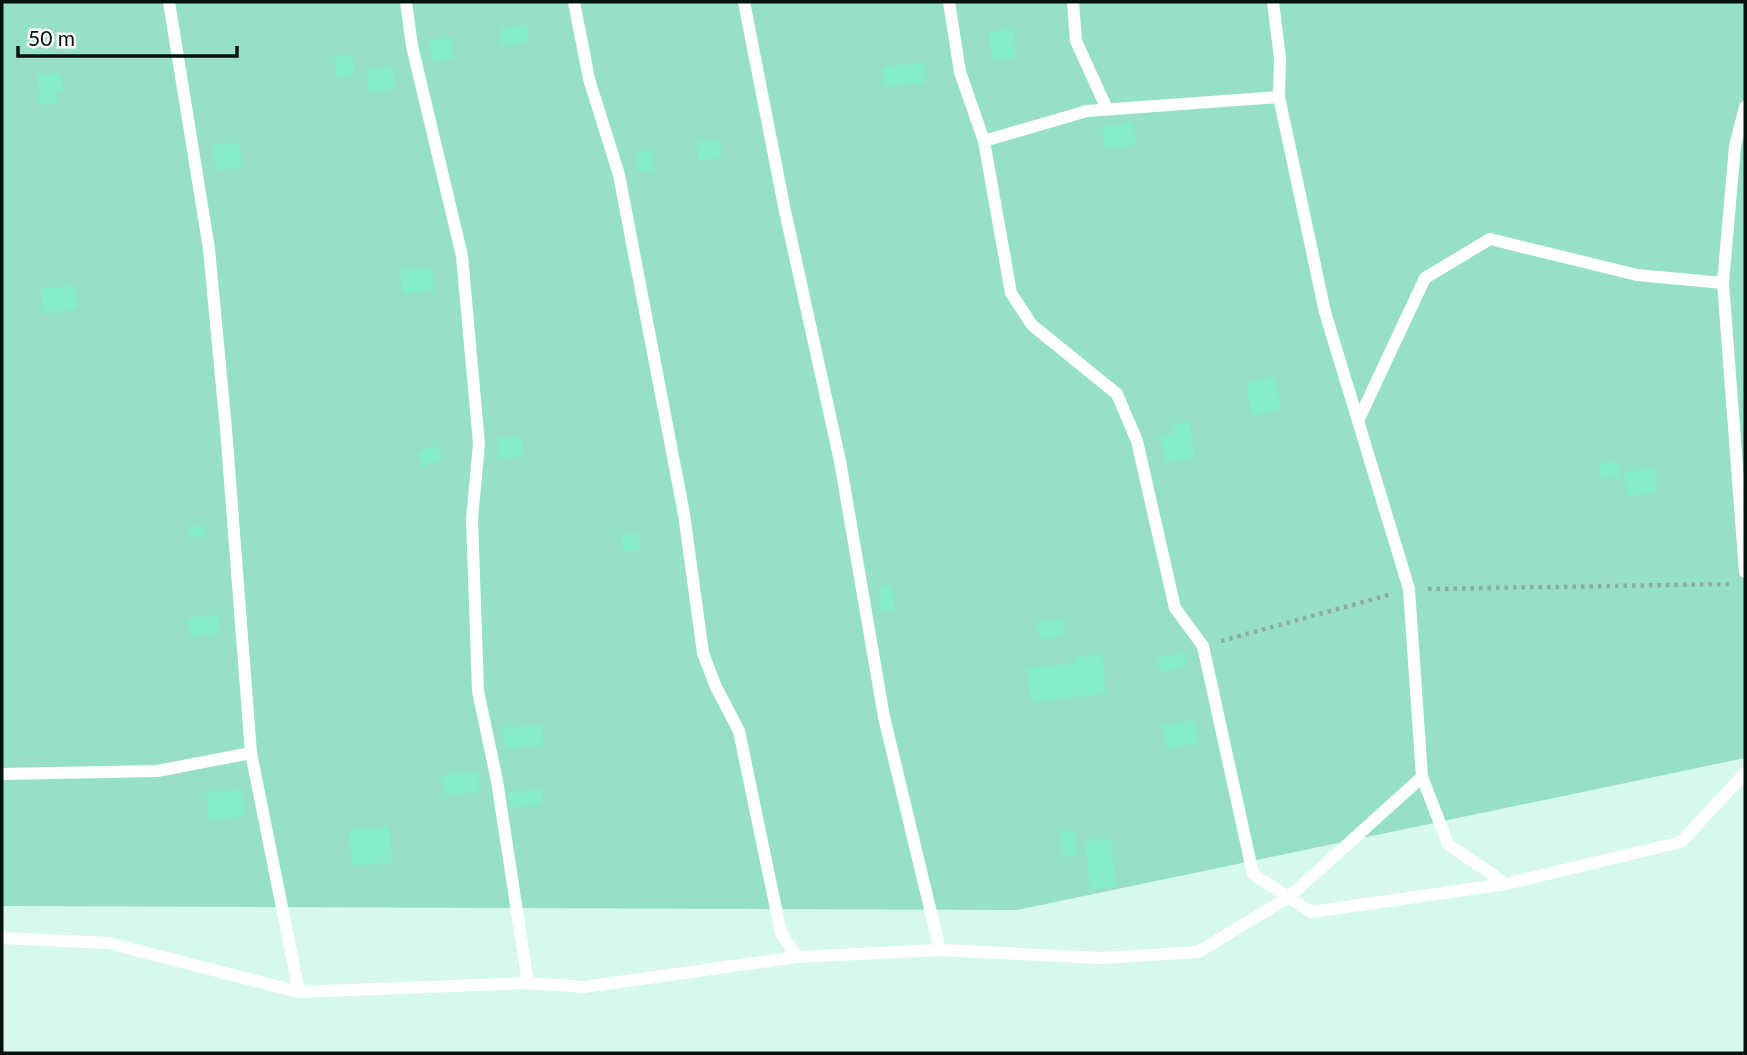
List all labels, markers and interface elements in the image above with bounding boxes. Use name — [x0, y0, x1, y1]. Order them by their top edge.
scale bar — [18, 14, 236, 58]
text: 50 m — [28, 25, 75, 50]

